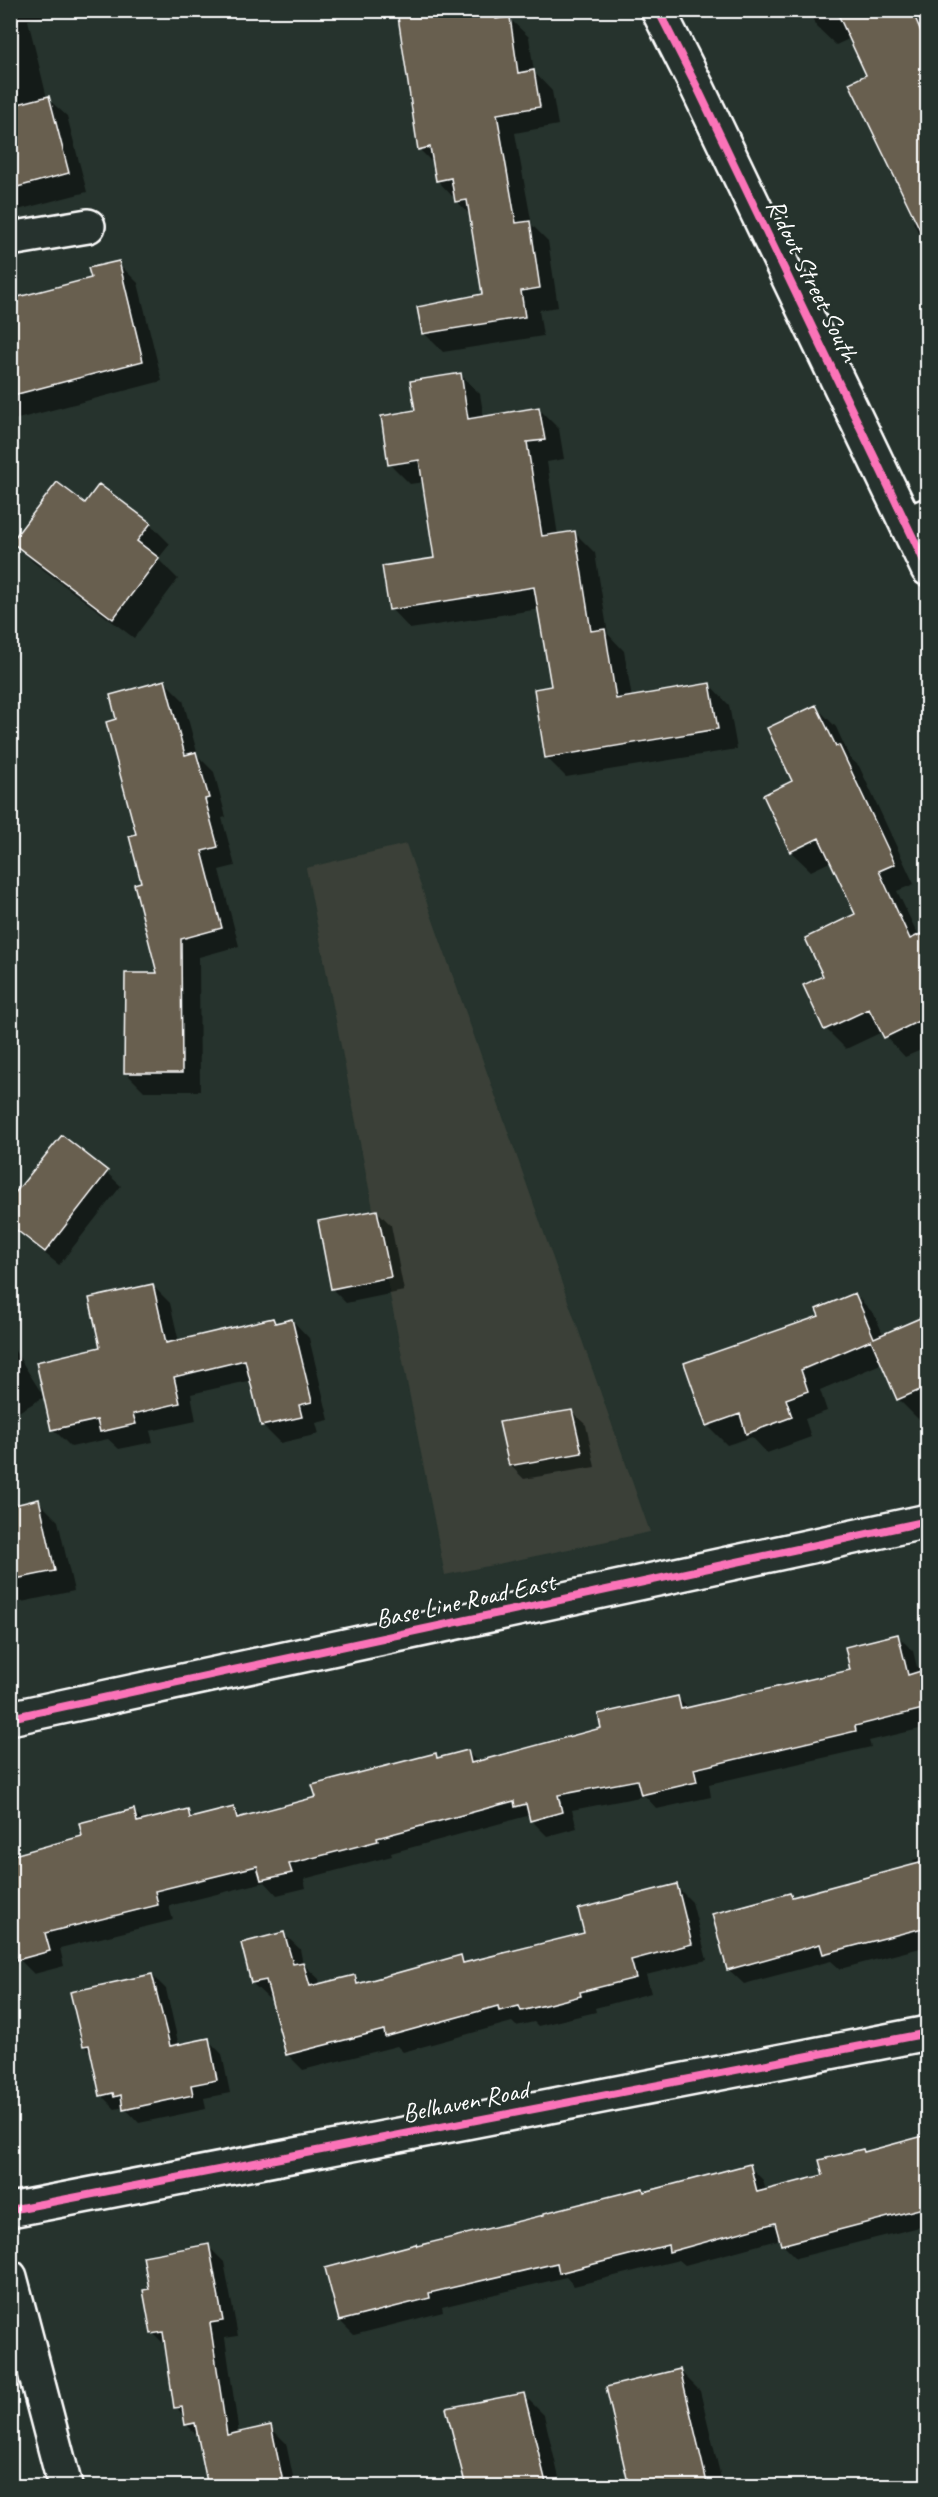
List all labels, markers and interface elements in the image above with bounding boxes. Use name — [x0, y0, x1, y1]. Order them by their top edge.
street label: Ridout Street South — [759, 193, 867, 369]
street label: Base Line Road East — [372, 1565, 560, 1636]
street label: Belhaven Road — [399, 2072, 534, 2130]

